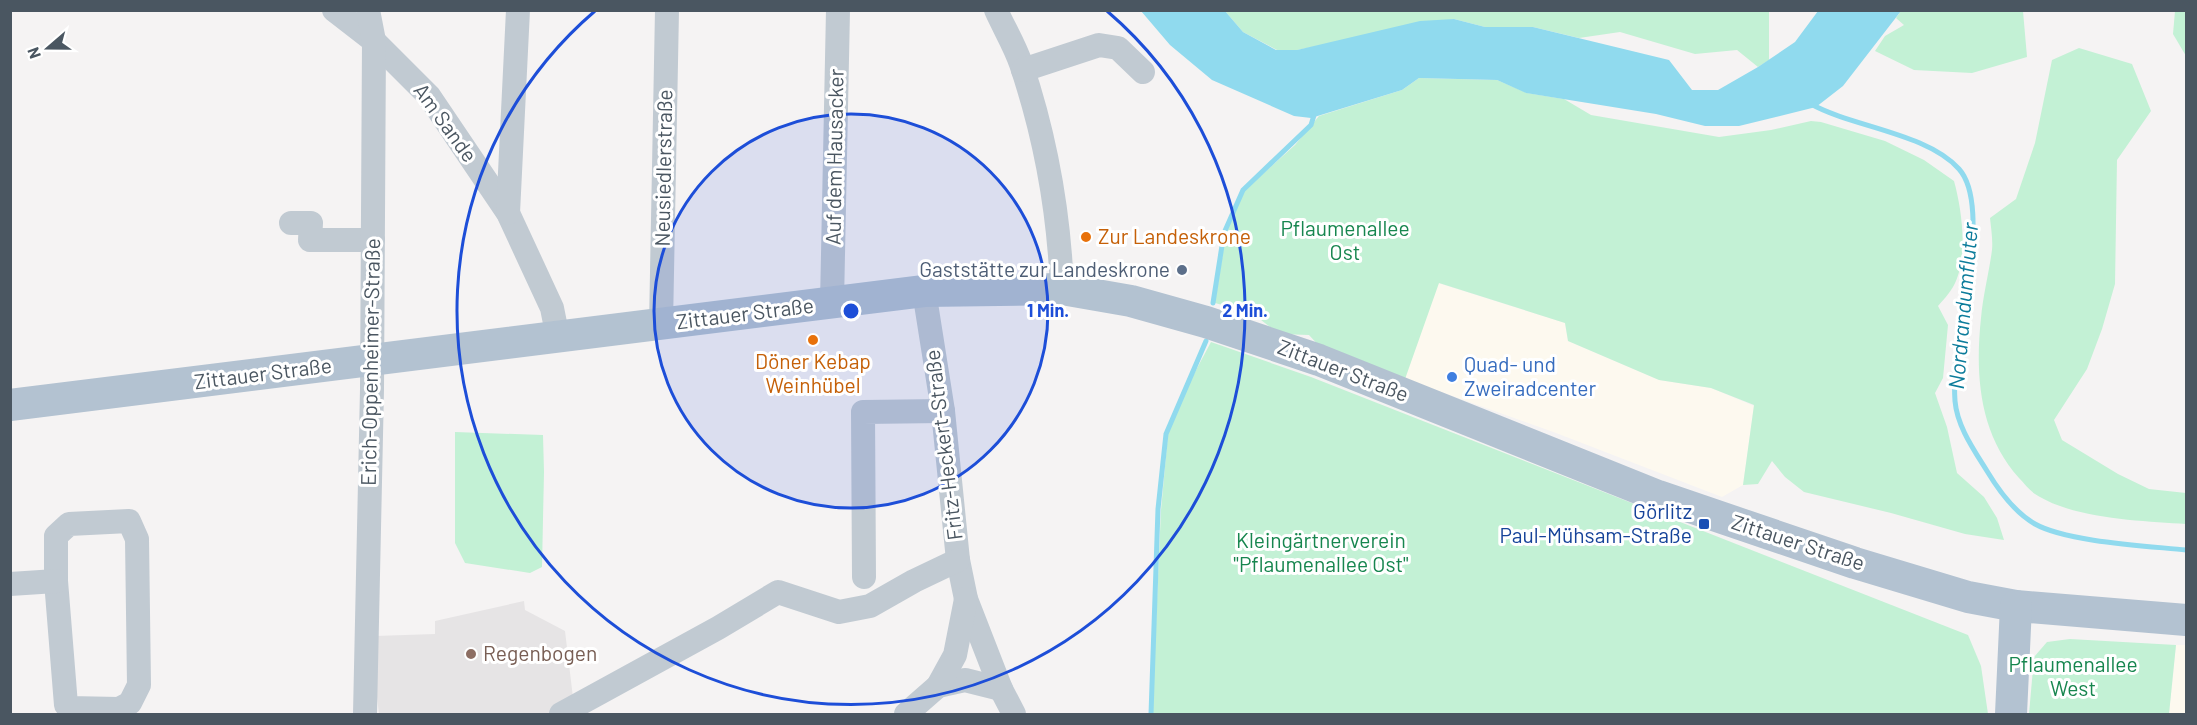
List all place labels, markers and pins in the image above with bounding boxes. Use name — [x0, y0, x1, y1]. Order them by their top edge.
place label: Zur Landeskrone — [1098, 223, 1251, 248]
marker: Zur Landeskrone — [1079, 230, 1093, 244]
place label: Gaststätte zur Landeskrone — [919, 256, 1170, 281]
marker: Gaststätte zur Landeskrone — [1175, 263, 1189, 277]
centre of rings — [841, 301, 861, 321]
marker: Döner Kebap Weinhübel — [806, 333, 820, 347]
place label: Döner Kebap Weinhübel — [755, 348, 871, 397]
place label: Quad- und Zweiradcenter — [1464, 351, 1597, 400]
marker: Quad- und Zweiradcenter — [1445, 370, 1459, 384]
place label: Görlitz Paul-Mühsam-Straße — [1499, 498, 1692, 547]
marker: Görlitz Paul-Mühsam-Straße — [1697, 517, 1711, 531]
place label: Regenbogen — [483, 640, 597, 665]
marker: Regenbogen — [464, 647, 478, 661]

